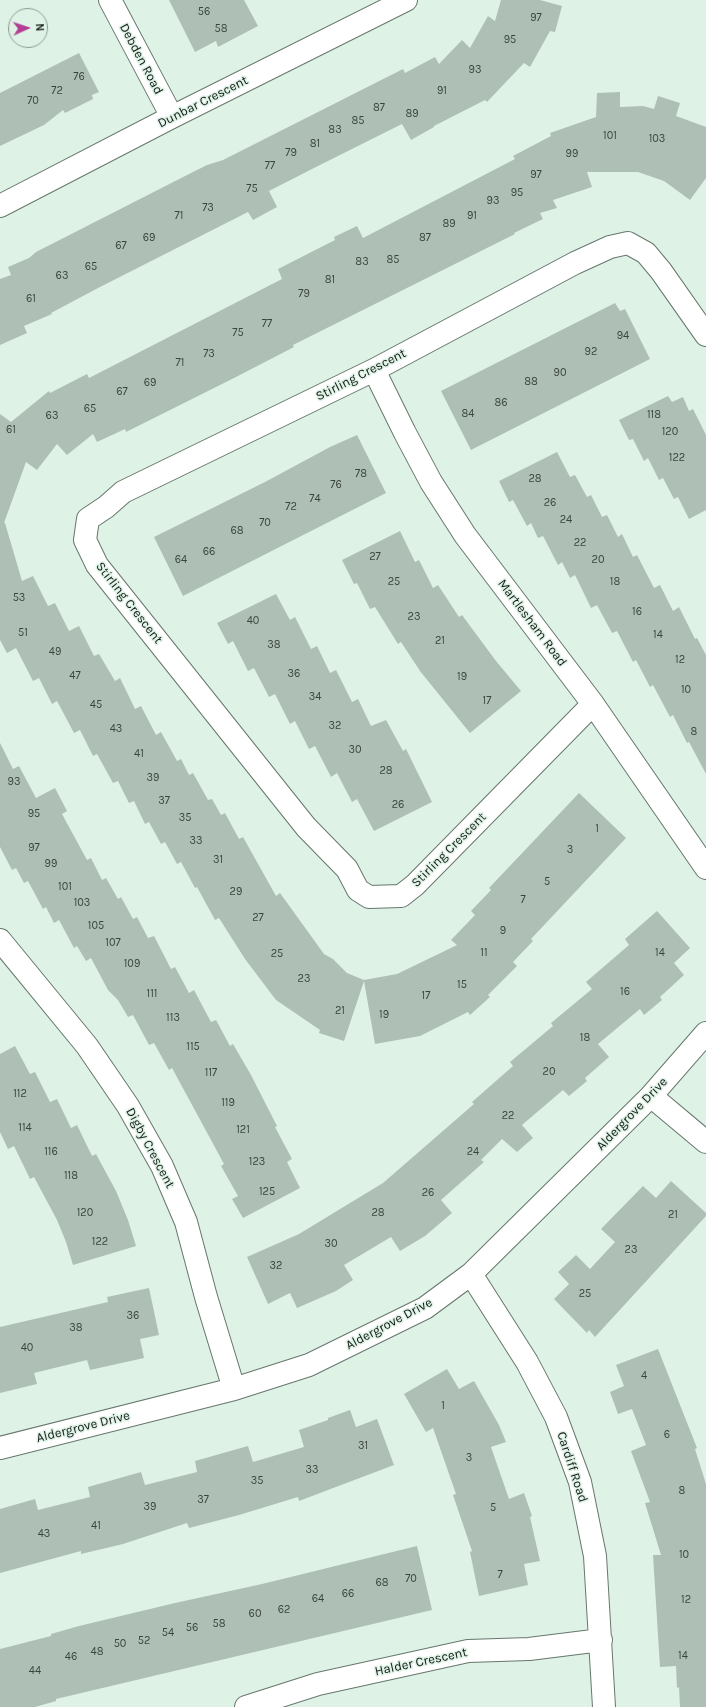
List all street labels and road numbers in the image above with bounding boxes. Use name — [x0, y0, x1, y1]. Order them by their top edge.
street label: Debden Road — [116, 21, 166, 97]
street label: Dunbar Crescent — [155, 73, 251, 131]
street label: Stirling Crescent — [313, 345, 409, 405]
street label: Stirling Crescent — [92, 559, 166, 647]
street label: Martlesham Road — [494, 576, 570, 670]
street label: Stirling Crescent — [408, 809, 490, 891]
street label: Aldergrove Drive — [593, 1074, 671, 1154]
street label: Digby Crescent — [122, 1105, 178, 1191]
street label: Aldergrove Drive — [343, 1295, 435, 1353]
street label: Aldergrove Drive — [35, 1408, 131, 1446]
street label: Cardiff Road — [553, 1430, 591, 1504]
street label: Halder Crescent — [373, 1645, 469, 1679]

